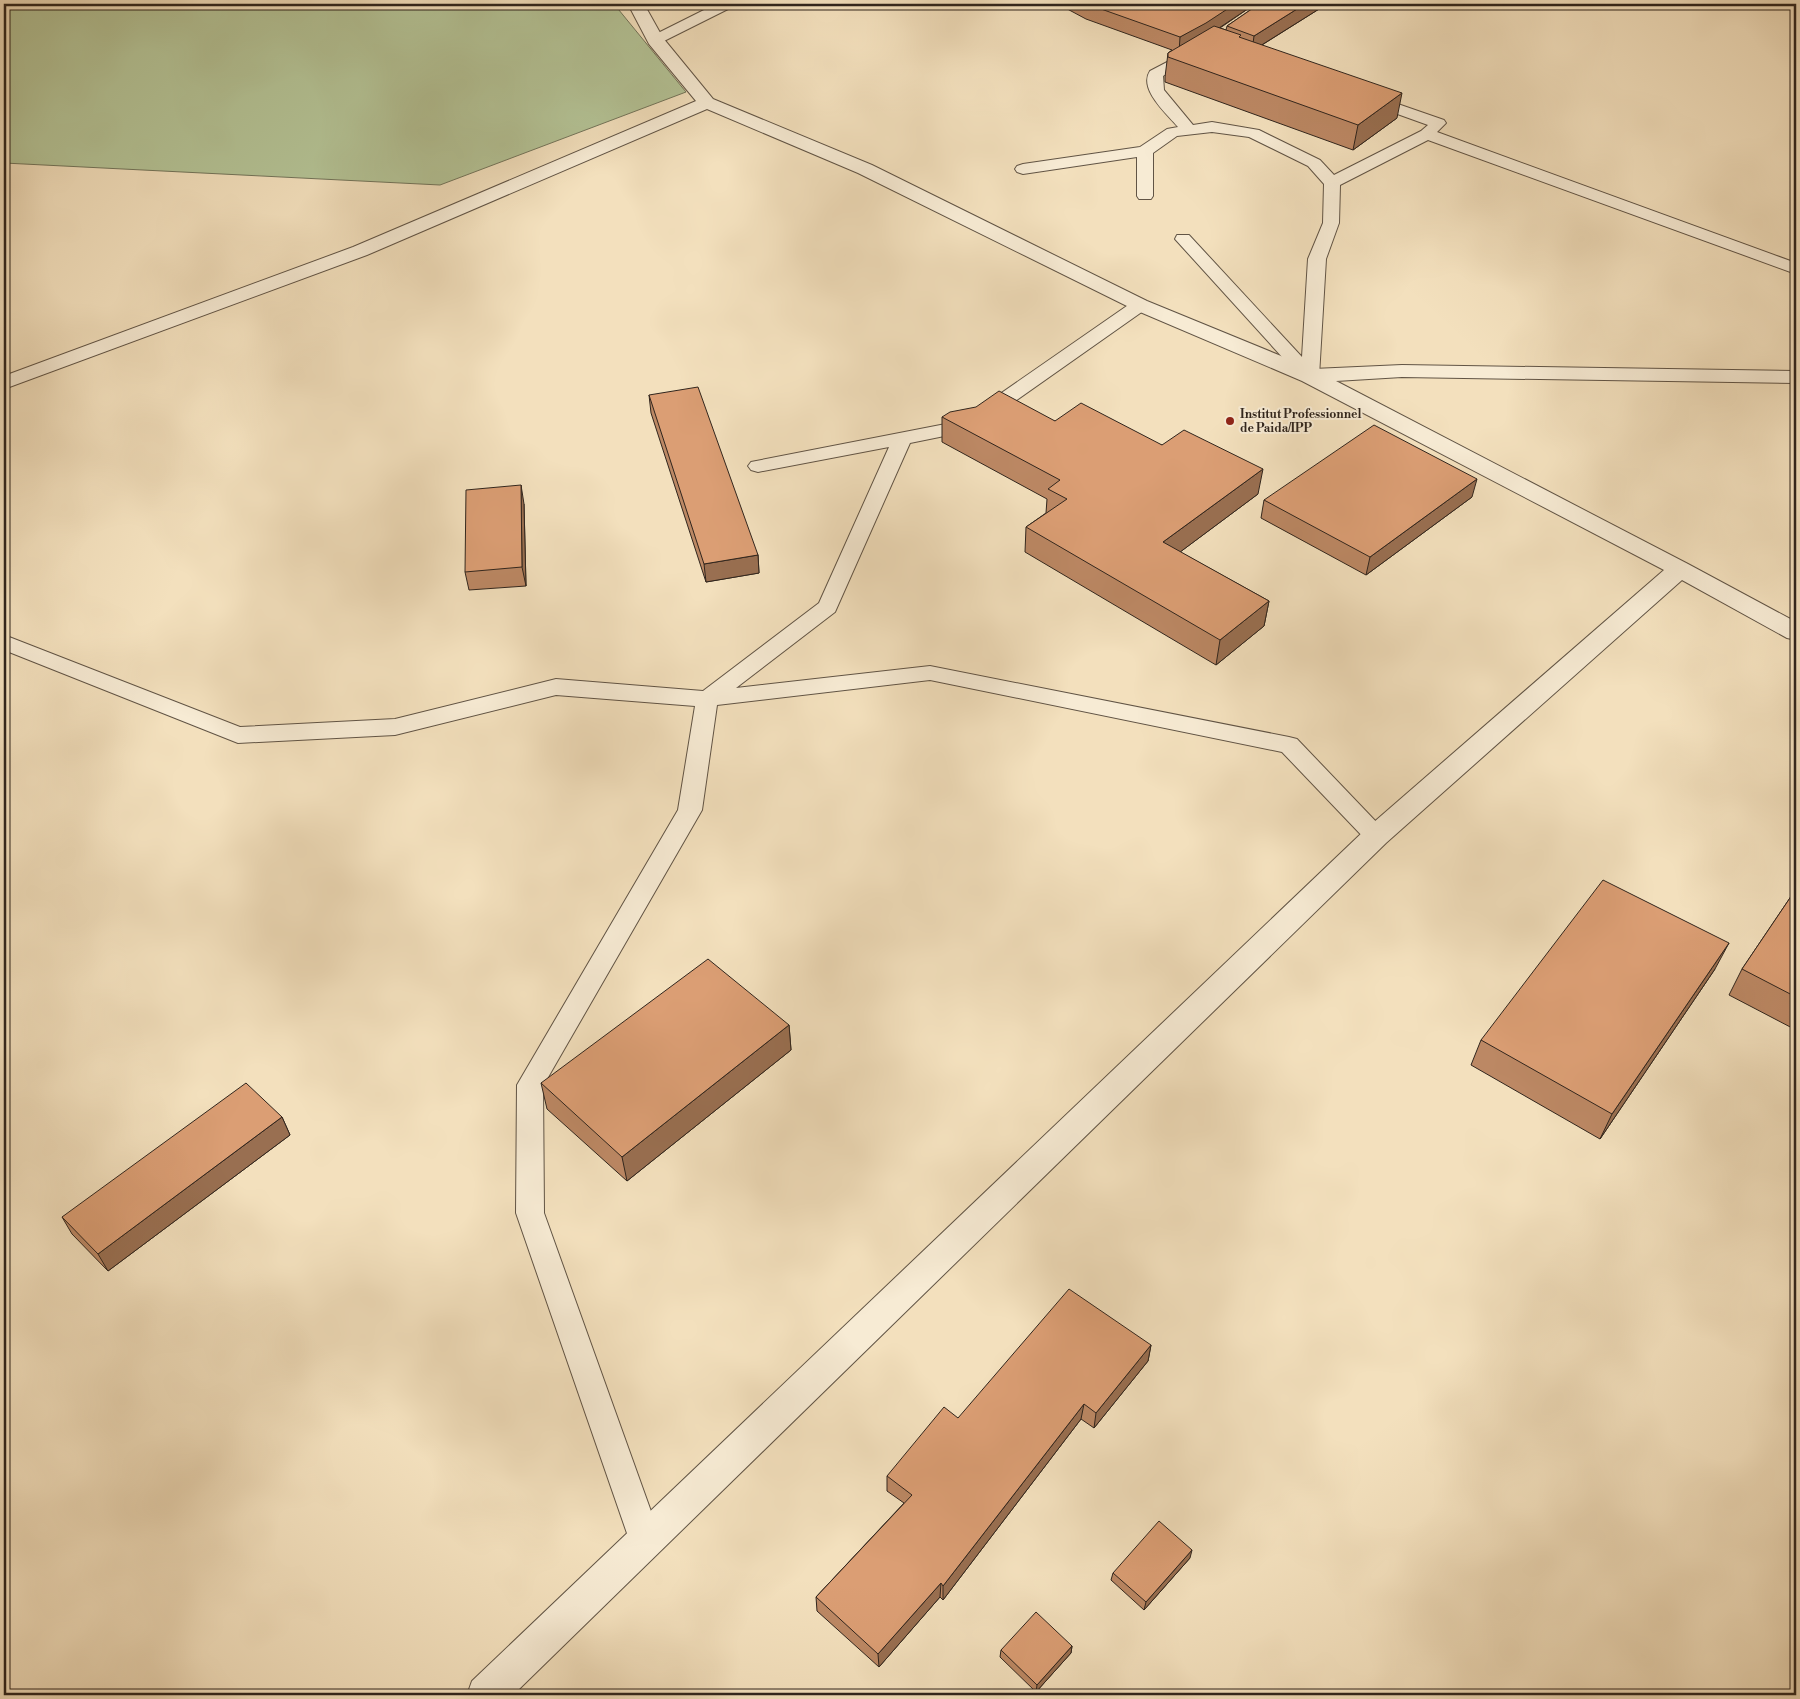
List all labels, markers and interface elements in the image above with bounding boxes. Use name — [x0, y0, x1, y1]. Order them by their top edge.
place label: Institut Professionnel de Paida/IPP — [1240, 407, 1361, 436]
marker: Institut Professionnel de Paida/IPP — [1224, 415, 1236, 427]

